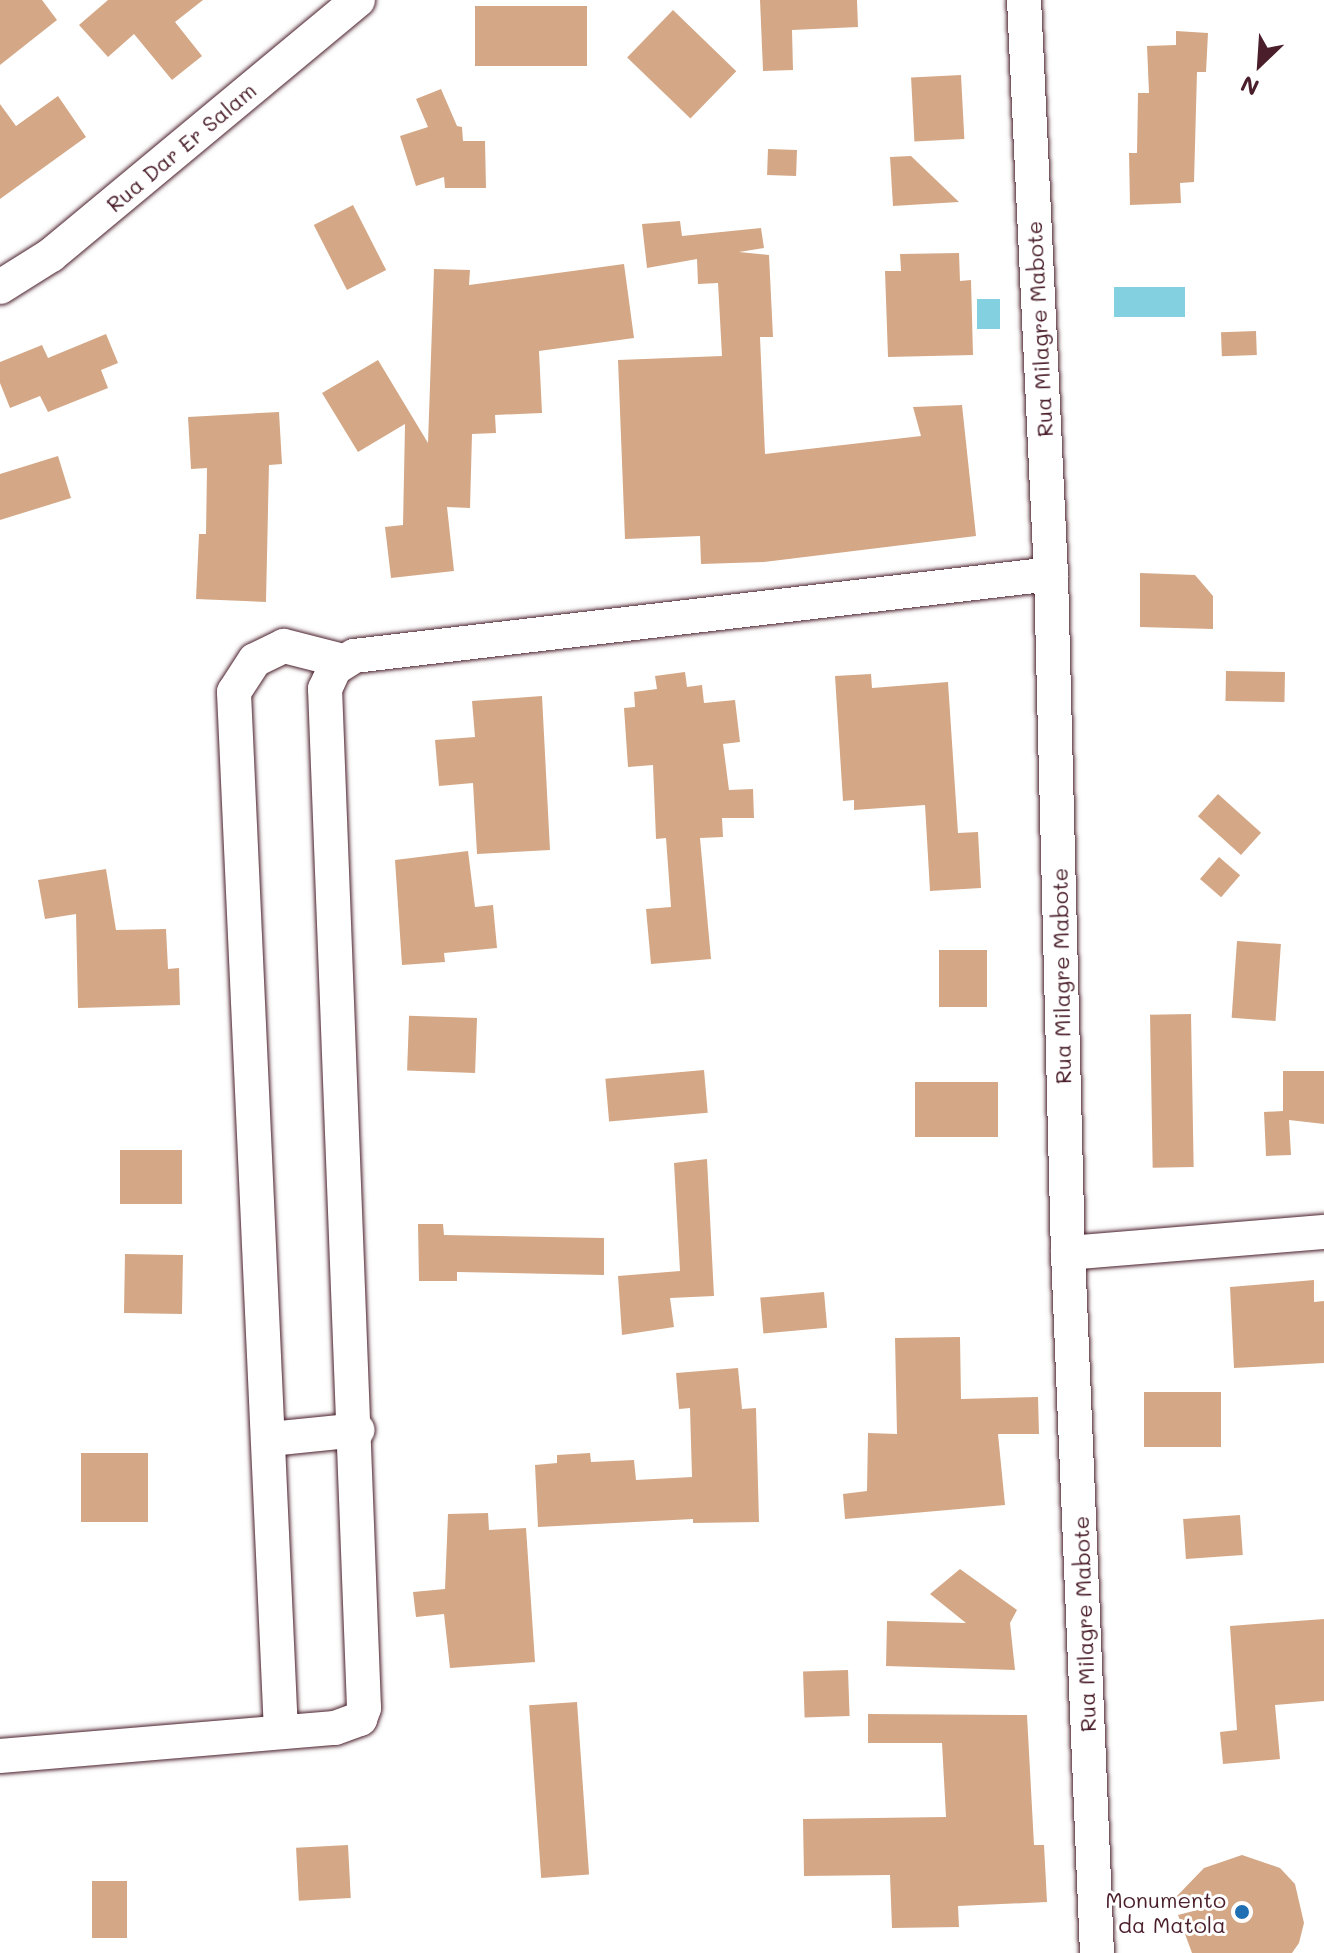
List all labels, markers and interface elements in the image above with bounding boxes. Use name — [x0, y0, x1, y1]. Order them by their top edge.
north arrow — [1220, 24, 1300, 104]
text: N — [1236, 70, 1263, 103]
street label: Rua Dar Er Salam — [101, 77, 261, 217]
street label: Rua Milagre Mabote — [1020, 220, 1058, 438]
street label: Rua Milagre Mabote — [1046, 868, 1076, 1084]
street label: Rua Milagre Mabote — [1067, 1515, 1101, 1733]
place label: Monumento da Matola — [1105, 1886, 1226, 1938]
marker: Monumento da Matola — [1233, 1903, 1251, 1921]

